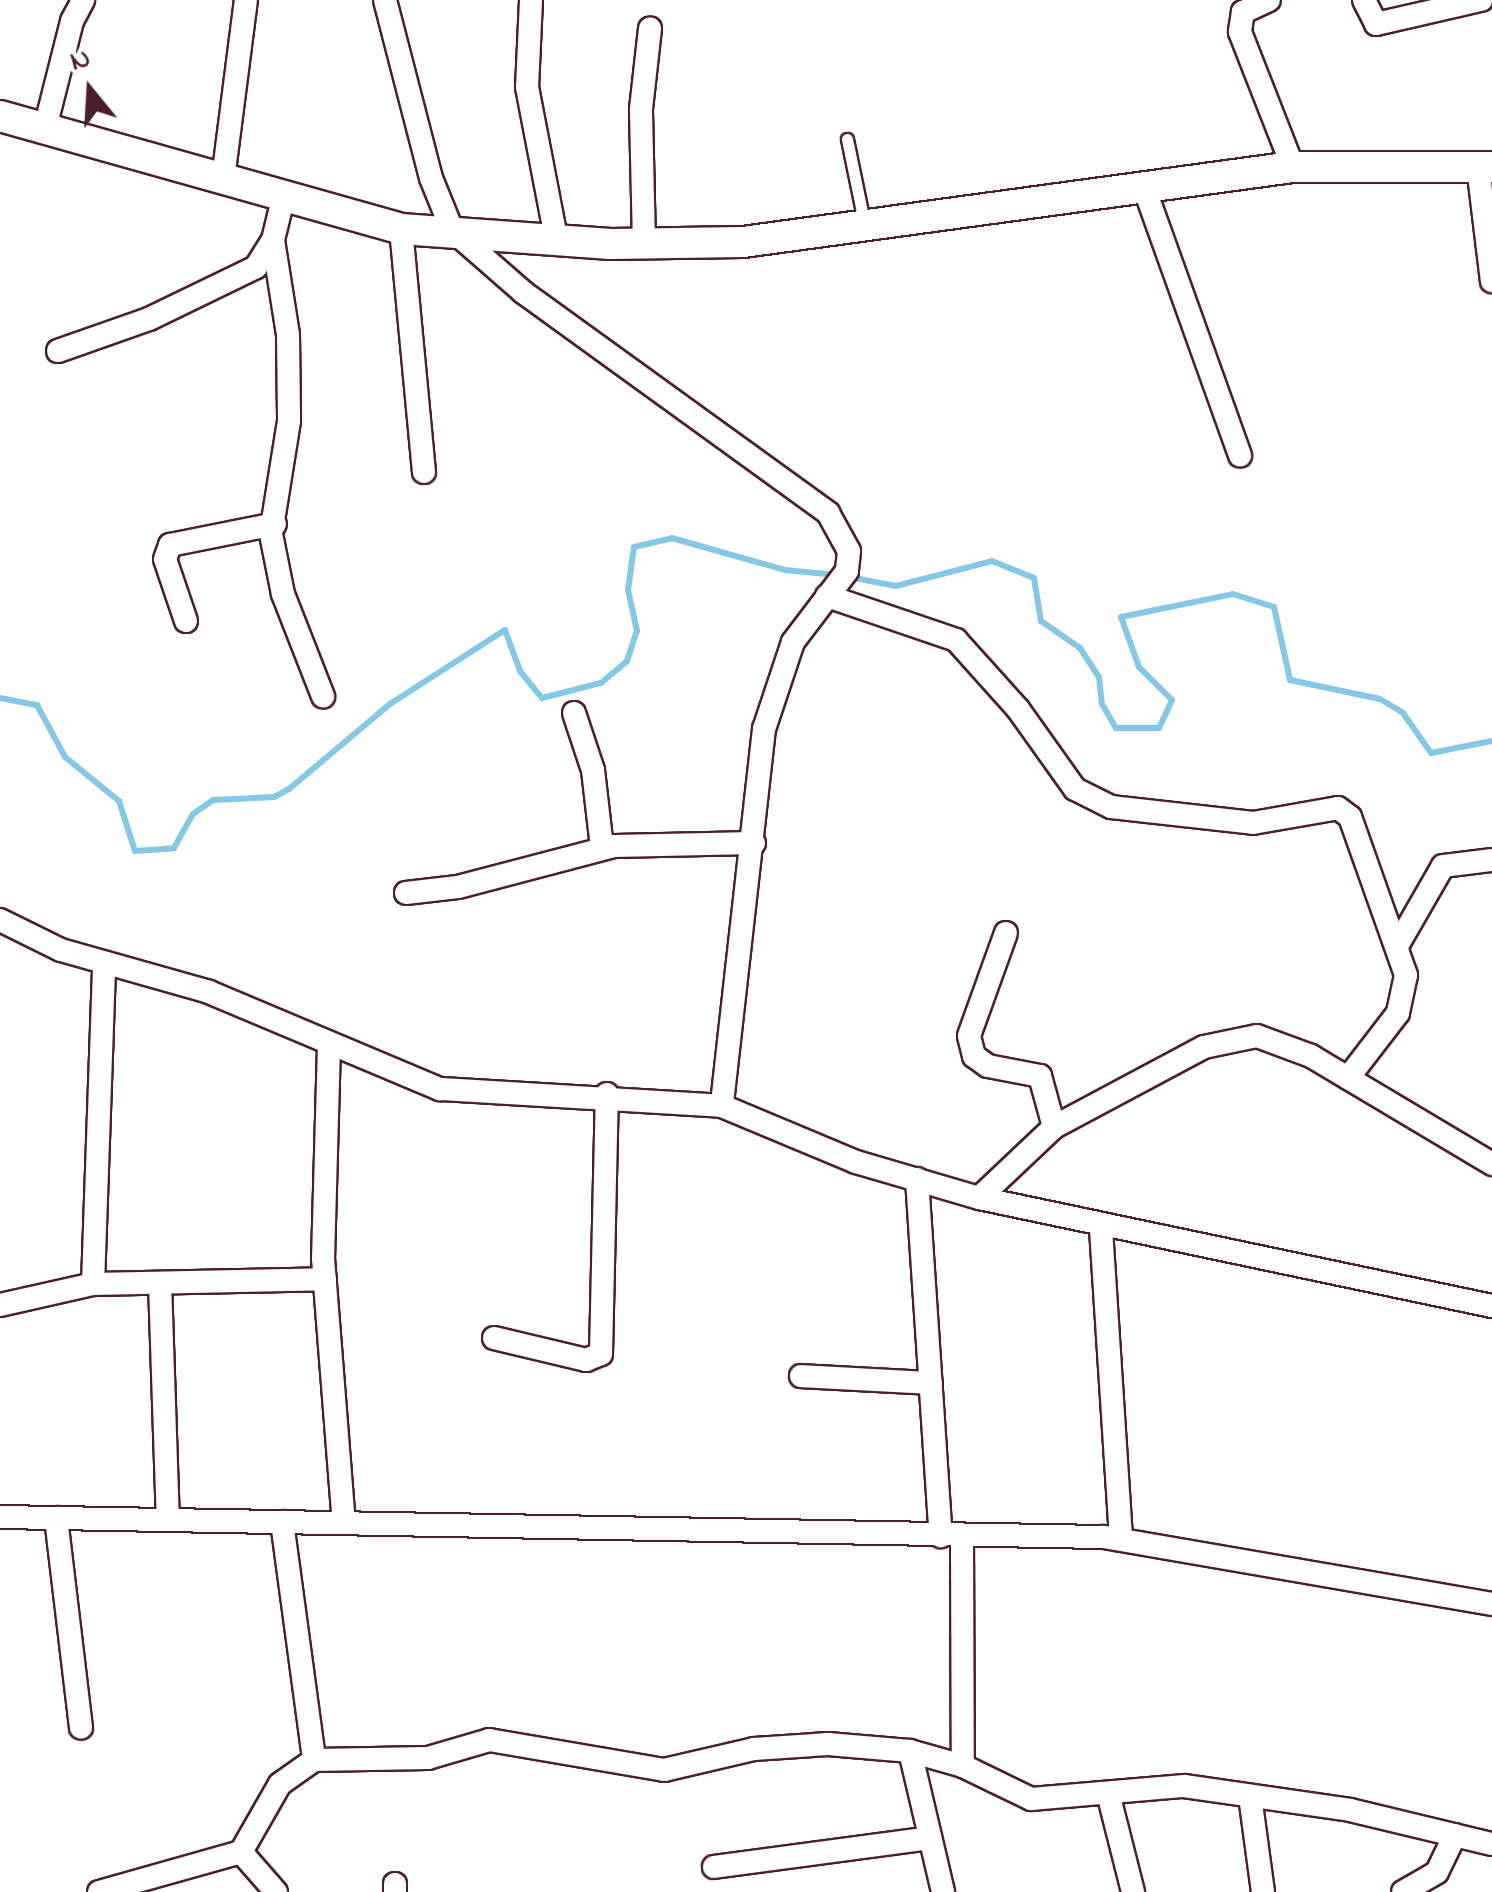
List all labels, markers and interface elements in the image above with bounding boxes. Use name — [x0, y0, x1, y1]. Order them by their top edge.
text: N — [65, 39, 96, 83]
north arrow — [40, 40, 140, 140]

